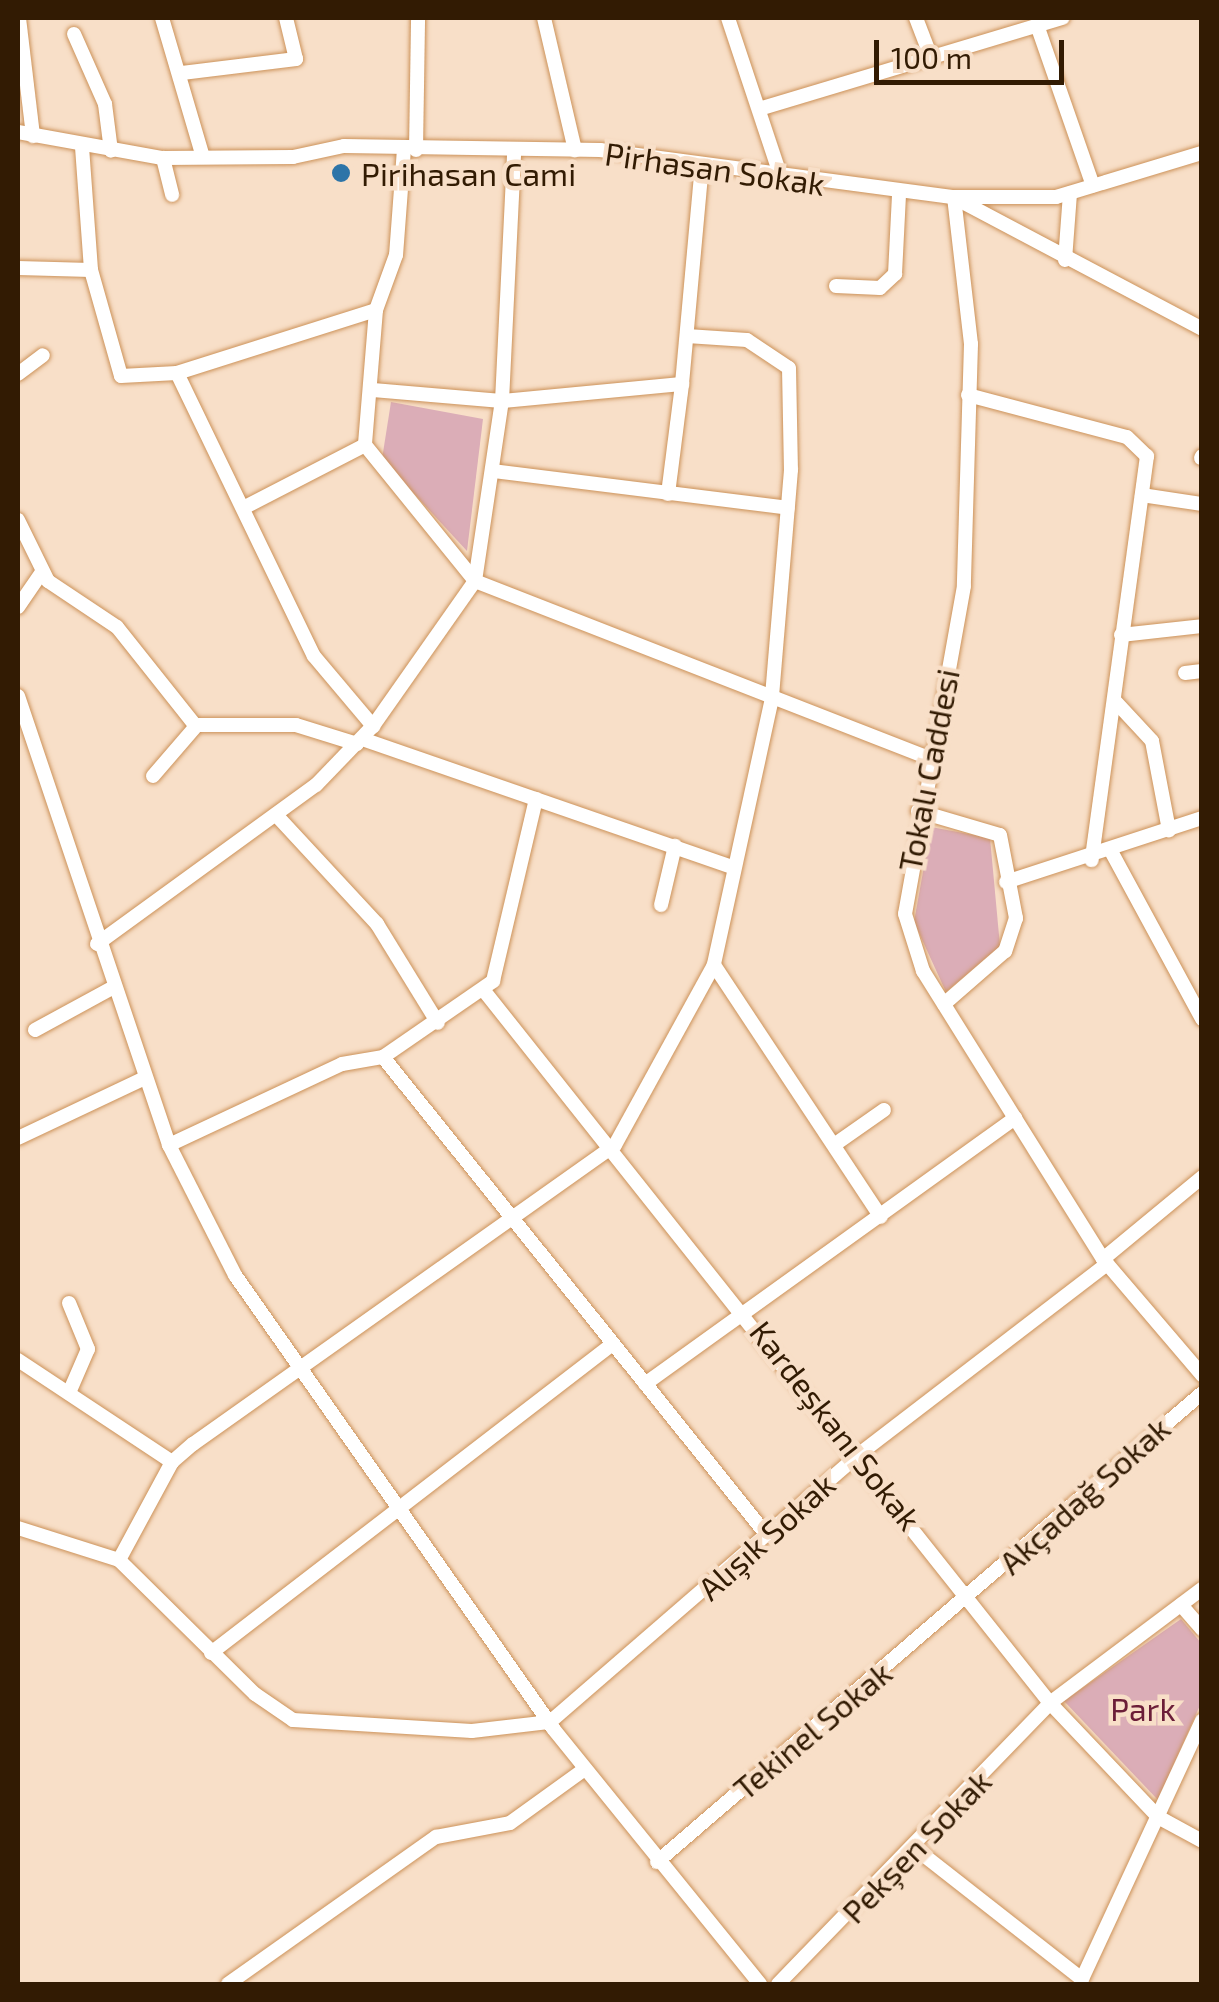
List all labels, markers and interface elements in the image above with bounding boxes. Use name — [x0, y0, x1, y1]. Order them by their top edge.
scale bar — [879, 20, 1069, 82]
text: 100 m — [891, 39, 972, 75]
street label: Pirhasan Sokak — [603, 134, 827, 202]
place label: Pirihasan Cami — [361, 154, 576, 192]
marker: Pirihasan Cami — [330, 162, 352, 184]
street label: Tokalı Caddesi — [890, 665, 966, 875]
street label: Kardeşkanı Sokak — [742, 1313, 930, 1537]
street label: Akçadağ Sokak — [991, 1408, 1177, 1582]
street label: Alışık Sokak — [690, 1464, 842, 1608]
street label: Tekinel Sokak — [725, 1653, 899, 1807]
park label: Park — [1110, 1689, 1176, 1727]
street label: Pekşen Sokak — [834, 1762, 998, 1930]

